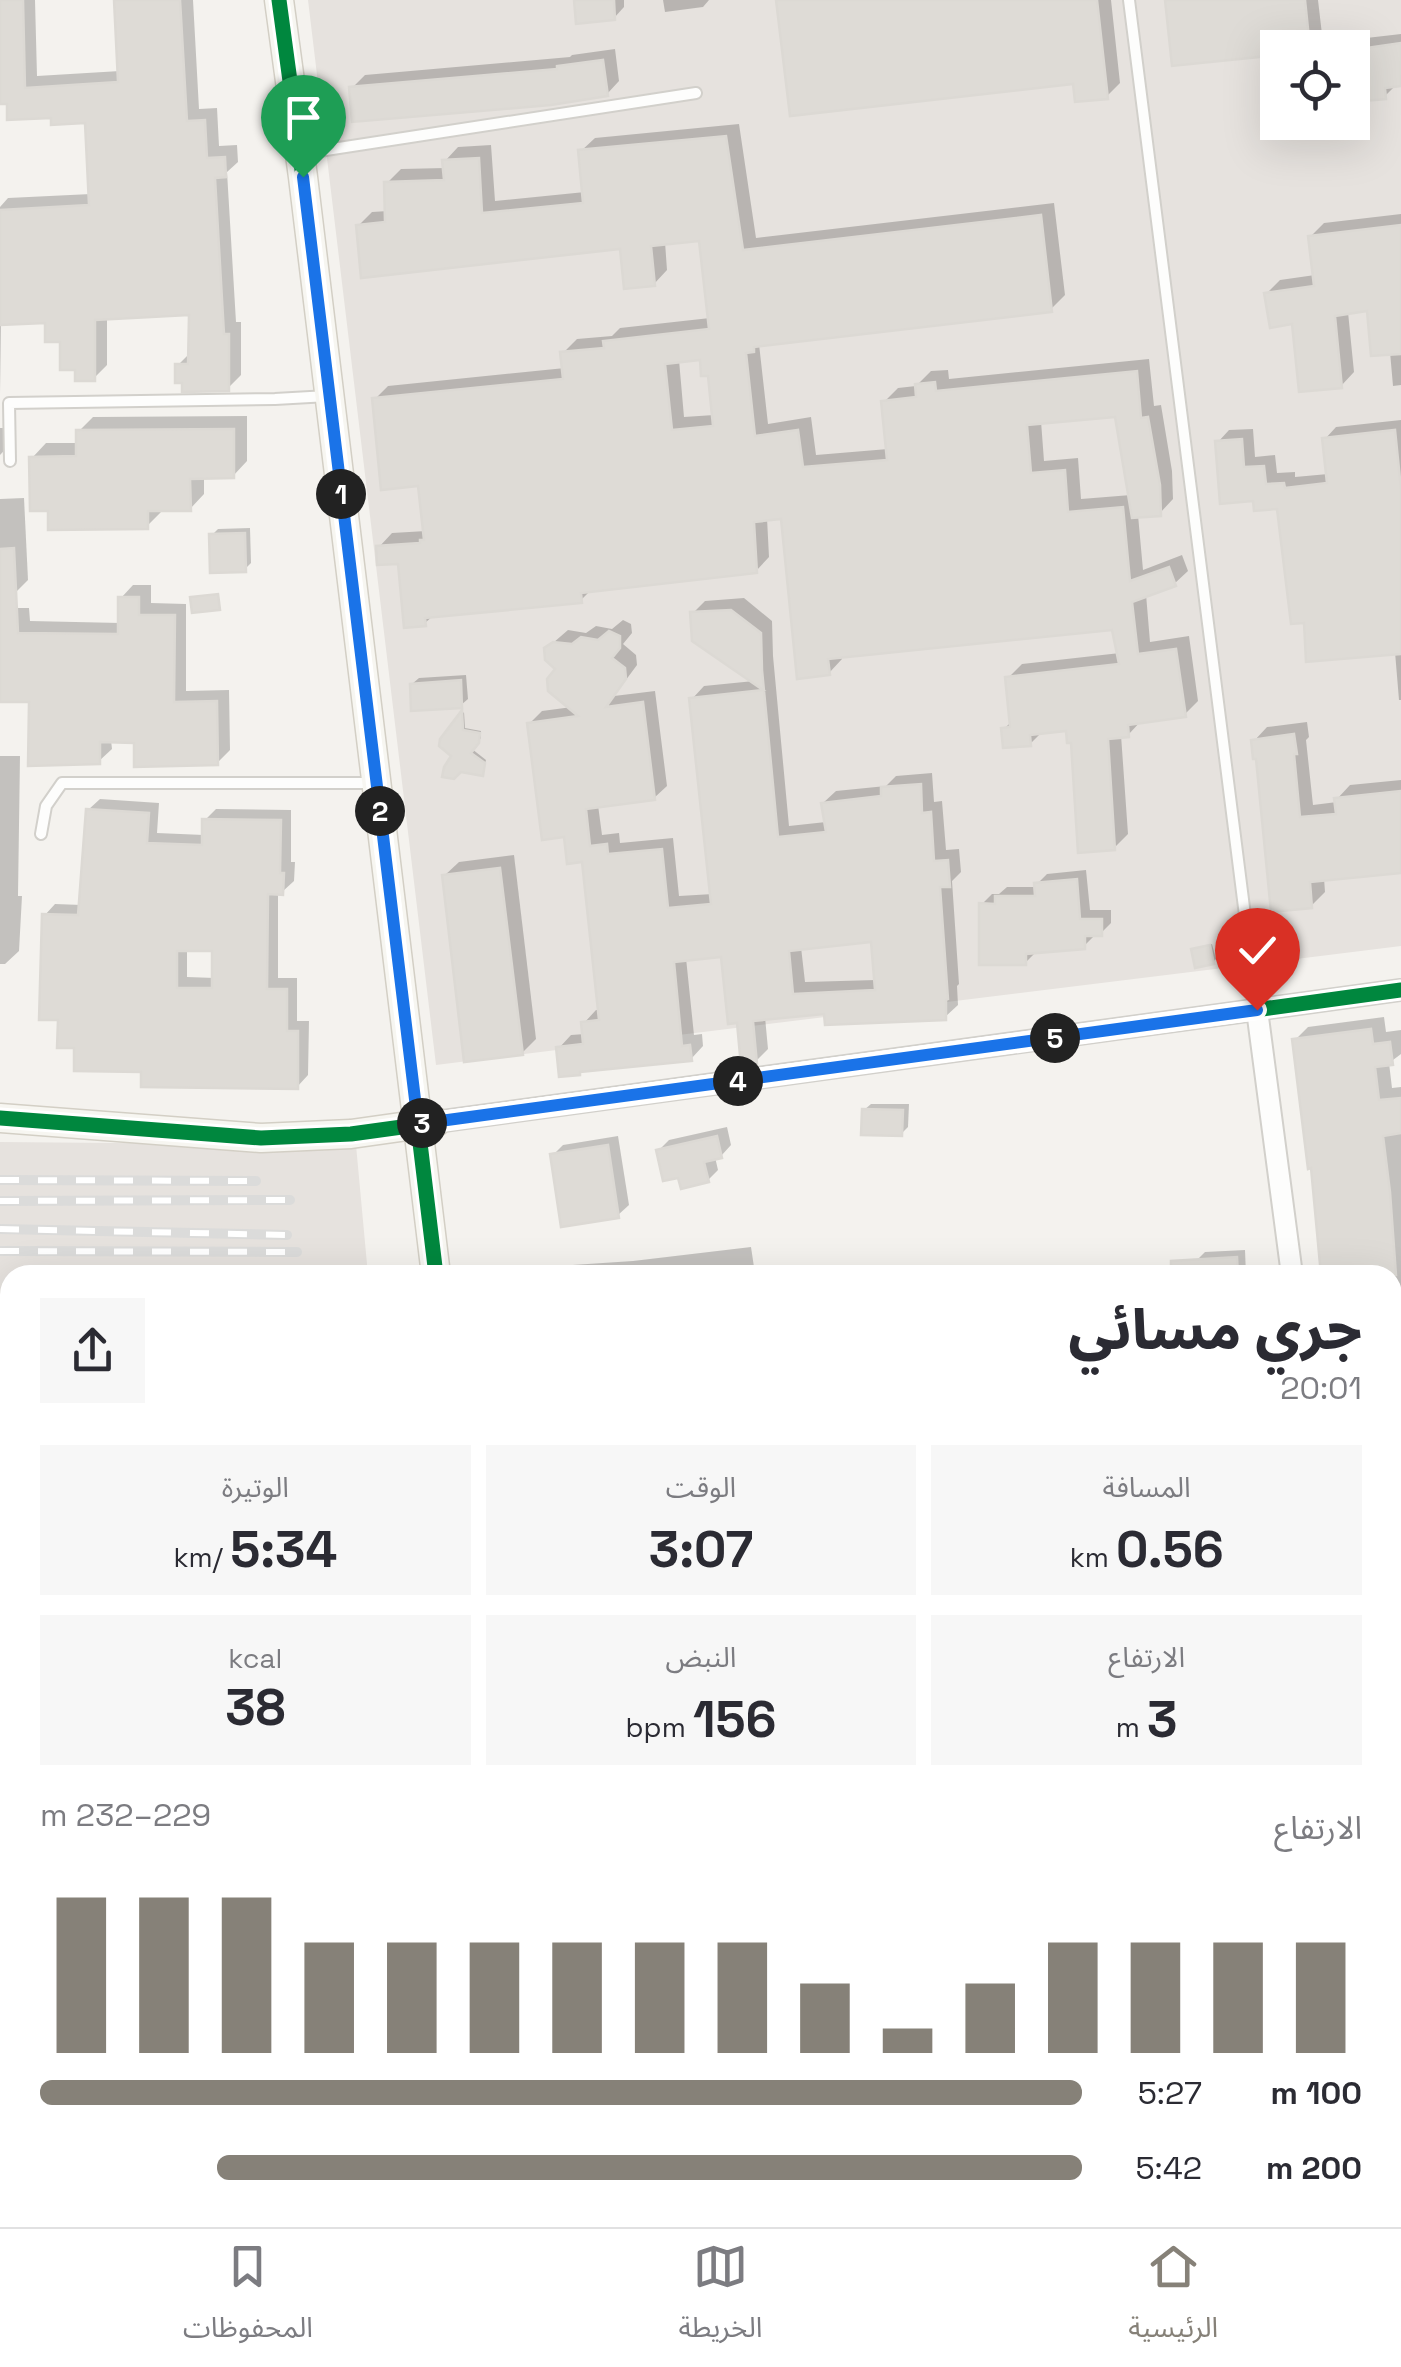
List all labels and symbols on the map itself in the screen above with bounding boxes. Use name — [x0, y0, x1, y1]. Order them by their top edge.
pin — [261, 75, 346, 178]
pin: 1 — [316, 469, 366, 519]
pin: 2 — [355, 786, 405, 836]
pin — [1215, 908, 1300, 1011]
pin: 5 — [1030, 1013, 1080, 1063]
pin: 4 — [713, 1056, 763, 1106]
pin: 3 — [397, 1098, 447, 1148]

